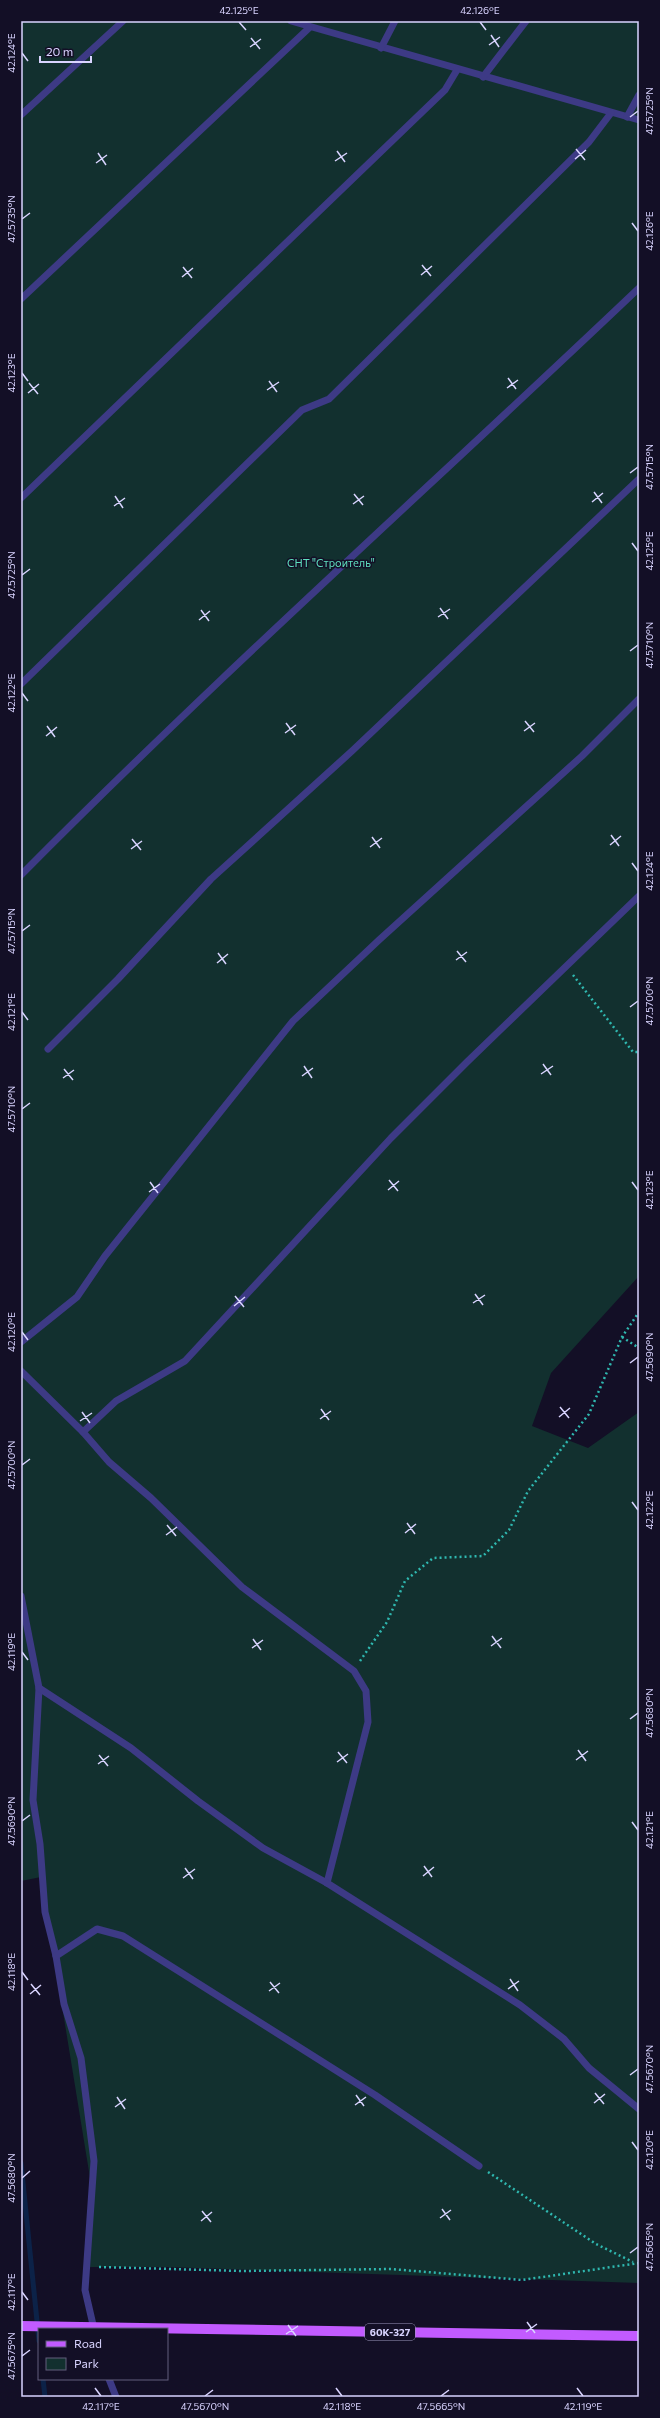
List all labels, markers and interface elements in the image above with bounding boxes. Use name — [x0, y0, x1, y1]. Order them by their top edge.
text: 42.125°E — [219, 4, 259, 16]
text: 42.126°E — [460, 4, 500, 16]
text: 42.124°E — [5, 33, 17, 73]
scale bar — [40, 38, 91, 64]
text: 20 m — [46, 44, 73, 58]
text: 47.5725°N — [643, 87, 655, 135]
text: 47.5735°N — [5, 195, 17, 243]
text: 42.126°E — [643, 211, 655, 251]
text: 42.123°E — [5, 353, 17, 393]
text: 47.5715°N — [643, 444, 655, 490]
text: 42.125°E — [643, 531, 655, 571]
text: 47.5725°N — [5, 551, 17, 599]
park label: СНТ "Строитель" — [287, 556, 375, 569]
text: 47.5710°N — [643, 622, 655, 668]
text: 42.122°E — [5, 673, 17, 713]
text: 42.124°E — [643, 851, 655, 891]
text: 47.5715°N — [5, 908, 17, 954]
text: 47.5700°N — [643, 976, 655, 1026]
text: 42.121°E — [5, 993, 17, 1031]
text: 47.5710°N — [5, 1086, 17, 1132]
text: 42.123°E — [643, 1170, 655, 1210]
text: 42.120°E — [5, 1312, 17, 1352]
text: 47.5690°N — [643, 1332, 655, 1382]
text: 47.5700°N — [5, 1440, 17, 1490]
text: 42.122°E — [643, 1490, 655, 1530]
text: 42.119°E — [5, 1633, 17, 1671]
text: 47.5680°N — [643, 1688, 655, 1738]
text: 47.5690°N — [5, 1796, 17, 1846]
text: 42.121°E — [643, 1811, 655, 1849]
text: 42.118°E — [5, 1953, 17, 1991]
text: 47.5670°N — [643, 2045, 655, 2093]
text: 42.120°E — [643, 2130, 655, 2170]
text: 47.5680°N — [5, 2153, 17, 2203]
text: 47.5665°N — [643, 2223, 655, 2271]
text: 42.117°E — [5, 2273, 17, 2311]
road number: 60К-327 — [365, 2324, 415, 2340]
legend — [38, 2328, 168, 2380]
text: 47.5675°N — [5, 2332, 17, 2380]
text: Road — [74, 2336, 102, 2350]
text: Park — [74, 2356, 100, 2370]
text: 42.117°E — [82, 2400, 120, 2412]
text: 47.5670°N — [181, 2400, 229, 2412]
text: 42.118°E — [323, 2400, 361, 2412]
text: 47.5665°N — [417, 2400, 465, 2412]
text: 42.119°E — [564, 2400, 602, 2412]

